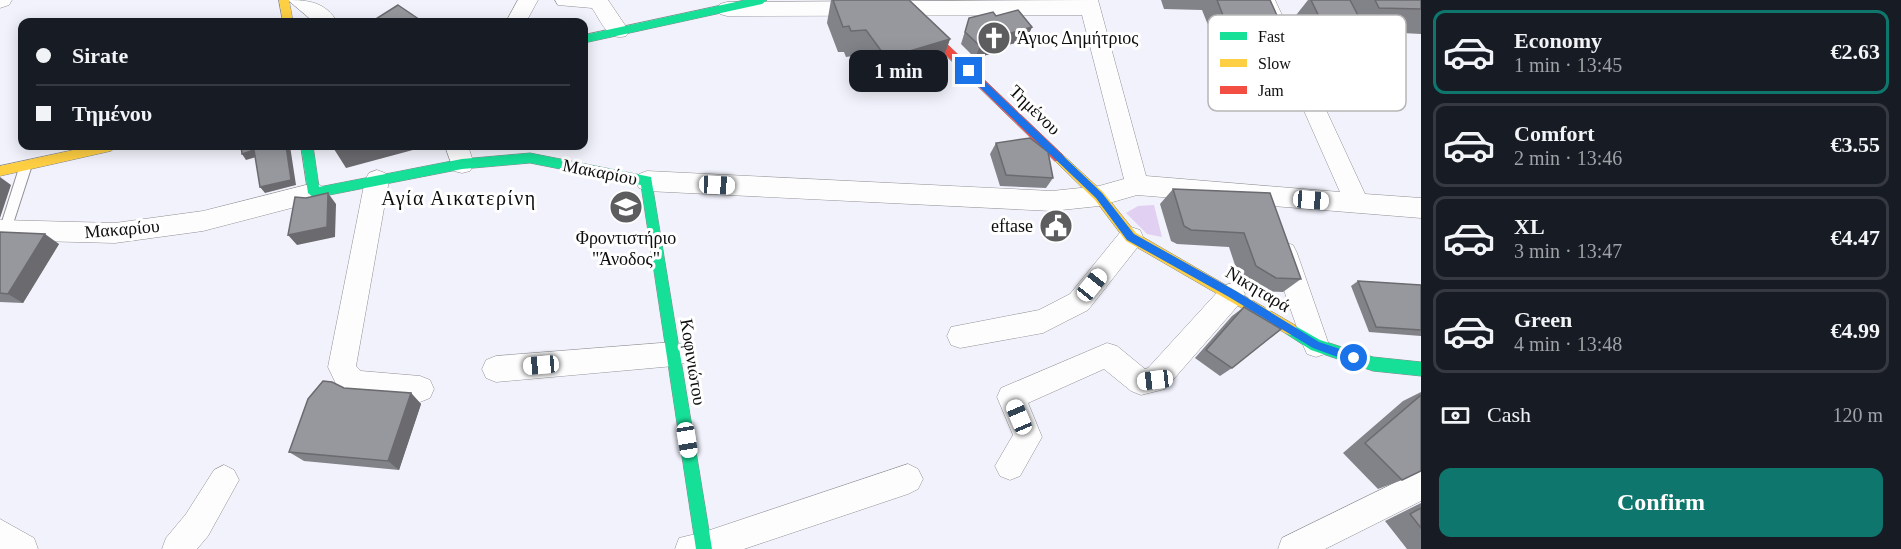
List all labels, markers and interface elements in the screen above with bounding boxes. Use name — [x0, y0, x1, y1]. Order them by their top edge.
legend — [1208, 15, 1406, 111]
church icon: Άγιος Δημήτριος — [976, 20, 1012, 56]
icon: car — [1442, 25, 1496, 79]
place label: Άγιος Δημήτριος — [1017, 28, 1138, 48]
text: Fast — [1258, 28, 1285, 45]
text: Economy — [1514, 28, 1602, 53]
text: €2.63 — [1831, 39, 1880, 64]
text: Sirate — [72, 43, 128, 68]
callout: 1 min — [849, 50, 948, 92]
text: 1 min · 13:45 — [1514, 54, 1622, 76]
text: Slow — [1258, 55, 1291, 72]
route end — [955, 57, 982, 84]
text: 1 min — [874, 60, 923, 82]
street label: Τημένου — [1005, 81, 1065, 139]
text: Jam — [1258, 82, 1284, 99]
text: Τημένου — [72, 101, 152, 126]
icon: car — [1442, 118, 1496, 172]
text: Comfort — [1514, 121, 1595, 146]
text: €3.55 — [1831, 132, 1880, 157]
text: 2 min · 13:46 — [1514, 147, 1622, 169]
street label: Μακαρίου — [561, 155, 639, 189]
car — [699, 175, 735, 195]
district label: Αγία Αικατερίνη — [381, 187, 537, 210]
school or university icon: Φροντιστήριο "Άνοδος" — [608, 189, 644, 225]
car — [1292, 189, 1330, 211]
public building icon: eftase — [1038, 208, 1074, 244]
icon: car — [1442, 211, 1496, 265]
text: XL — [1514, 214, 1545, 239]
street label: Μακαρίου — [84, 216, 161, 242]
place label: eftase — [991, 216, 1033, 236]
text: €4.47 — [1831, 225, 1880, 250]
place label: Φροντιστήριο "Άνοδος" — [576, 228, 676, 269]
text: 3 min · 13:47 — [1514, 240, 1622, 262]
street label: Νικηταρά — [1222, 262, 1294, 316]
car — [1074, 265, 1110, 305]
icon: car — [1442, 304, 1496, 358]
text: Green — [1514, 307, 1572, 332]
street label: Κοφινιώτου — [676, 317, 710, 407]
text: €4.99 — [1831, 318, 1880, 343]
text: 4 min · 13:48 — [1514, 333, 1622, 355]
route start — [1340, 344, 1367, 371]
car — [522, 354, 560, 376]
car — [1136, 369, 1174, 391]
car — [1004, 397, 1034, 437]
icon: cash — [1439, 399, 1472, 432]
text: Cash — [1487, 402, 1531, 427]
text: 120 m — [1832, 404, 1883, 426]
car — [675, 421, 699, 459]
button: Confirm — [1439, 468, 1883, 537]

